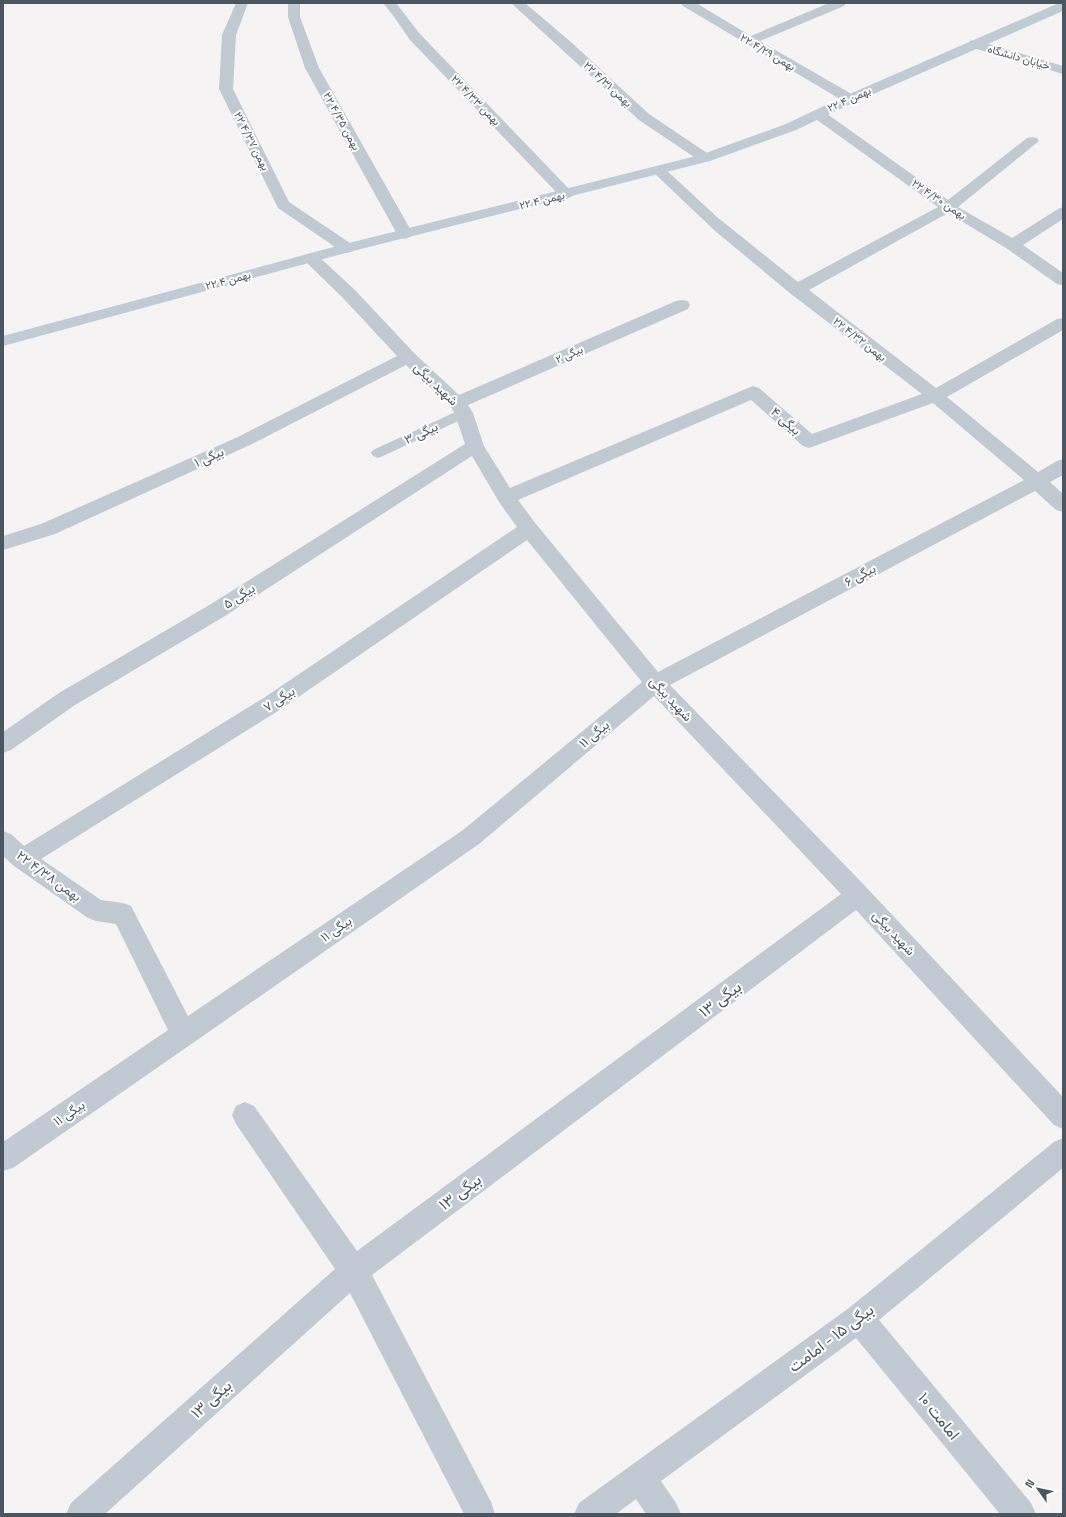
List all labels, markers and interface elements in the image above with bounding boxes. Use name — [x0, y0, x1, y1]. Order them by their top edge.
street label: ۲۲ بهمن ۴/۲۹ — [738, 31, 798, 73]
street label: خیابان دانشگاه — [986, 41, 1052, 73]
street label: ۲۲ بهمن ۴/۳۱ — [581, 58, 635, 110]
street label: ۲۲ بهمن ۴/۳۳ — [448, 72, 504, 128]
street label: ۲۲ بهمن ۴ — [825, 83, 873, 115]
street label: ۲۲ بهمن ۴/۳۵ — [320, 90, 364, 152]
street label: ۲۲ بهمن ۴/۳۷ — [231, 109, 273, 173]
street label: ۲۲ بهمن ۴/۳۰ — [909, 176, 969, 222]
street label: ۲۲ بهمن ۴ — [518, 188, 566, 212]
street label: ۲۲ بهمن ۴ — [204, 267, 252, 293]
street label: ۲۲ بهمن ۴/۳۲ — [831, 314, 889, 364]
street label: بیگی ۲ — [553, 342, 585, 366]
street label: شهید بیگی — [410, 359, 462, 409]
street label: بیگی ۴ — [767, 403, 805, 439]
street label: بیگی ۳ — [401, 418, 441, 448]
street label: بیگی ۱ — [192, 443, 227, 471]
street label: بیگی ۶ — [841, 560, 879, 590]
street label: بیگی ۵ — [220, 579, 258, 613]
street label: شهید بیگی — [646, 673, 696, 725]
street label: بیگی ۷ — [260, 682, 298, 716]
street label: بیگی ۱۱ — [575, 716, 613, 752]
street label: ۲۲ بهمن ۴/۳۸ — [13, 847, 85, 905]
street label: شهید بیگی — [869, 907, 919, 959]
street label: بیگی ۱۱ — [317, 912, 355, 946]
street label: بیگی ۱۳ — [694, 976, 746, 1022]
street label: بیگی ۱۱ — [50, 1096, 88, 1130]
street label: بیگی ۱۳ — [434, 1169, 486, 1215]
street label: بیگی ۱۵ - امامت — [784, 1299, 878, 1377]
street label: بیگی ۱۳ — [186, 1375, 236, 1423]
street label: امامت ۱۰ — [913, 1388, 965, 1444]
north arrow — [1018, 1469, 1058, 1509]
text: N — [1022, 1477, 1037, 1490]

